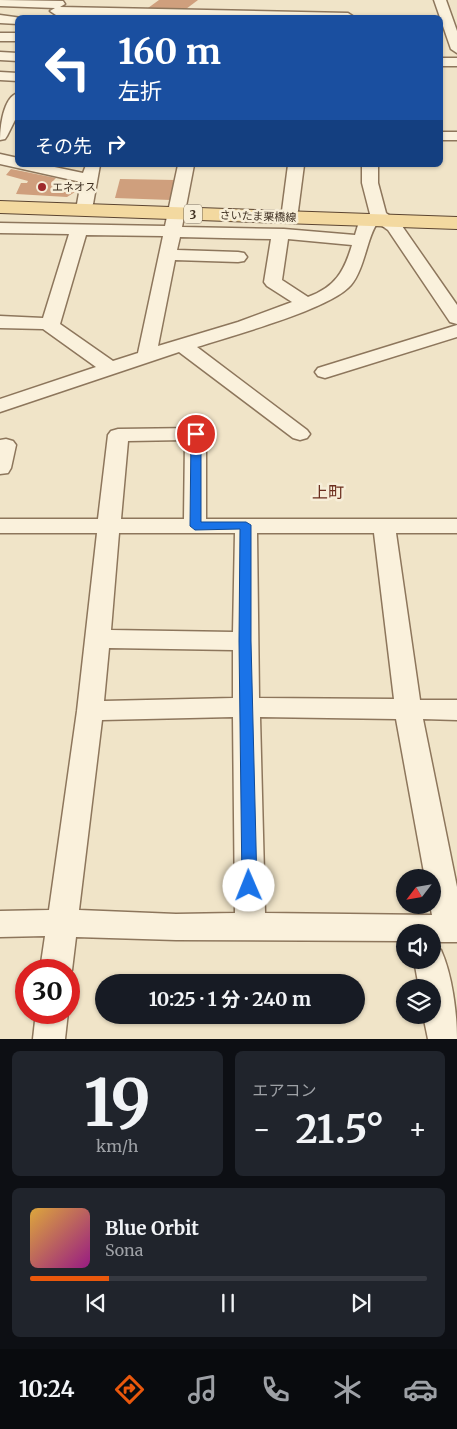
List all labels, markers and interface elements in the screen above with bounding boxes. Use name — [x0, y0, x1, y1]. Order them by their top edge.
text: 160 m — [118, 30, 221, 74]
icon: left — [35, 35, 100, 100]
text: 左折 — [118, 77, 162, 105]
icon: right — [102, 130, 130, 158]
text: その先 — [35, 134, 92, 158]
place label: エネオス — [52, 180, 96, 194]
marker: エネオス — [36, 181, 48, 193]
road number: 3 — [184, 204, 202, 223]
street label: さいたま栗橋線 — [219, 208, 297, 224]
pin — [175, 413, 217, 455]
icon: arrive — [182, 420, 210, 448]
district label: 上町 — [312, 482, 344, 502]
position arrow — [222, 859, 274, 911]
north arrow — [396, 869, 441, 914]
map controls — [396, 869, 441, 1024]
button: sound — [396, 924, 441, 969]
speed limit sign: 30 — [15, 959, 80, 1024]
button: layers — [396, 979, 441, 1024]
text: 10:25 · 1 分 · 240 m — [149, 987, 311, 1011]
text: 19 — [84, 1062, 151, 1144]
text: エアコン — [253, 1080, 317, 1100]
text: 21.5° — [295, 1106, 384, 1153]
text: − — [253, 1111, 271, 1147]
text: + — [408, 1111, 427, 1147]
text: km/h — [96, 1136, 138, 1156]
text: Blue Orbit — [105, 1216, 199, 1240]
text: Sona — [105, 1240, 143, 1260]
icon: previous — [82, 1289, 110, 1317]
icon: pause — [214, 1289, 242, 1317]
icon: next — [347, 1289, 375, 1317]
icon: directions — [112, 1372, 147, 1407]
icon: music — [185, 1372, 220, 1407]
icon: phone — [258, 1372, 293, 1407]
icon: climate — [330, 1372, 365, 1407]
icon: car — [403, 1372, 438, 1407]
text: 10:24 — [19, 1375, 74, 1403]

